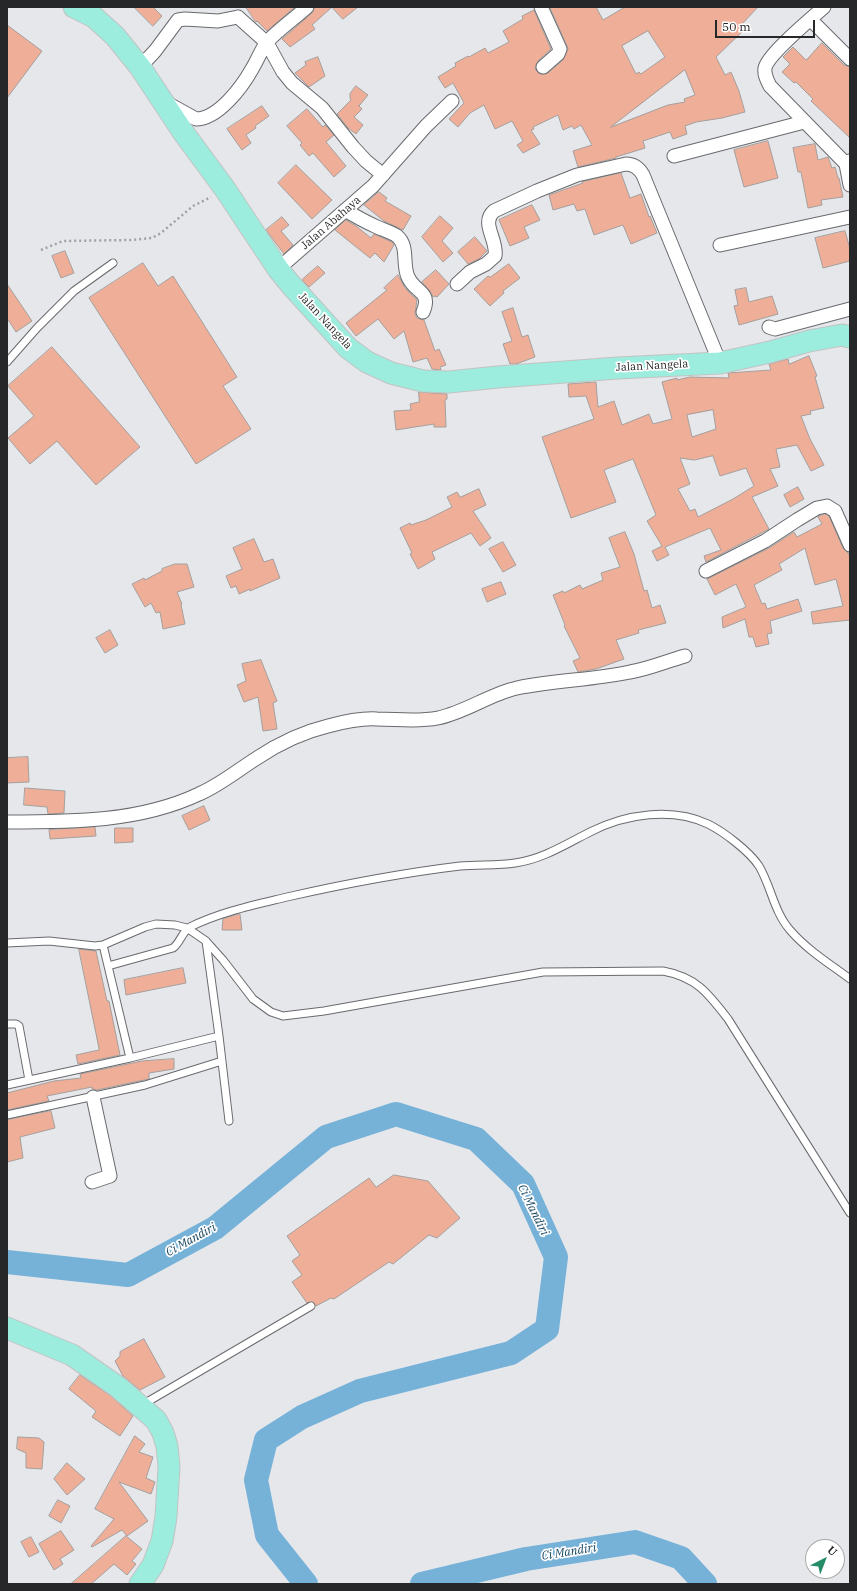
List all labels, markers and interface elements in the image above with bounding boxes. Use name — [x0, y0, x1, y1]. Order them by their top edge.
scale bar — [717, 12, 817, 38]
text: 50 m — [722, 19, 751, 34]
street label: Jalan Abahaya — [299, 194, 363, 252]
street label: Jalan Nangela — [295, 290, 355, 352]
street label: Jalan Nangela — [615, 358, 689, 374]
water label: Ci Mandiri — [514, 1182, 552, 1238]
water label: Ci Mandiri — [163, 1220, 219, 1260]
north arrow — [805, 1539, 845, 1579]
water label: Ci Mandiri — [541, 1541, 597, 1563]
text: U — [825, 1543, 840, 1559]

